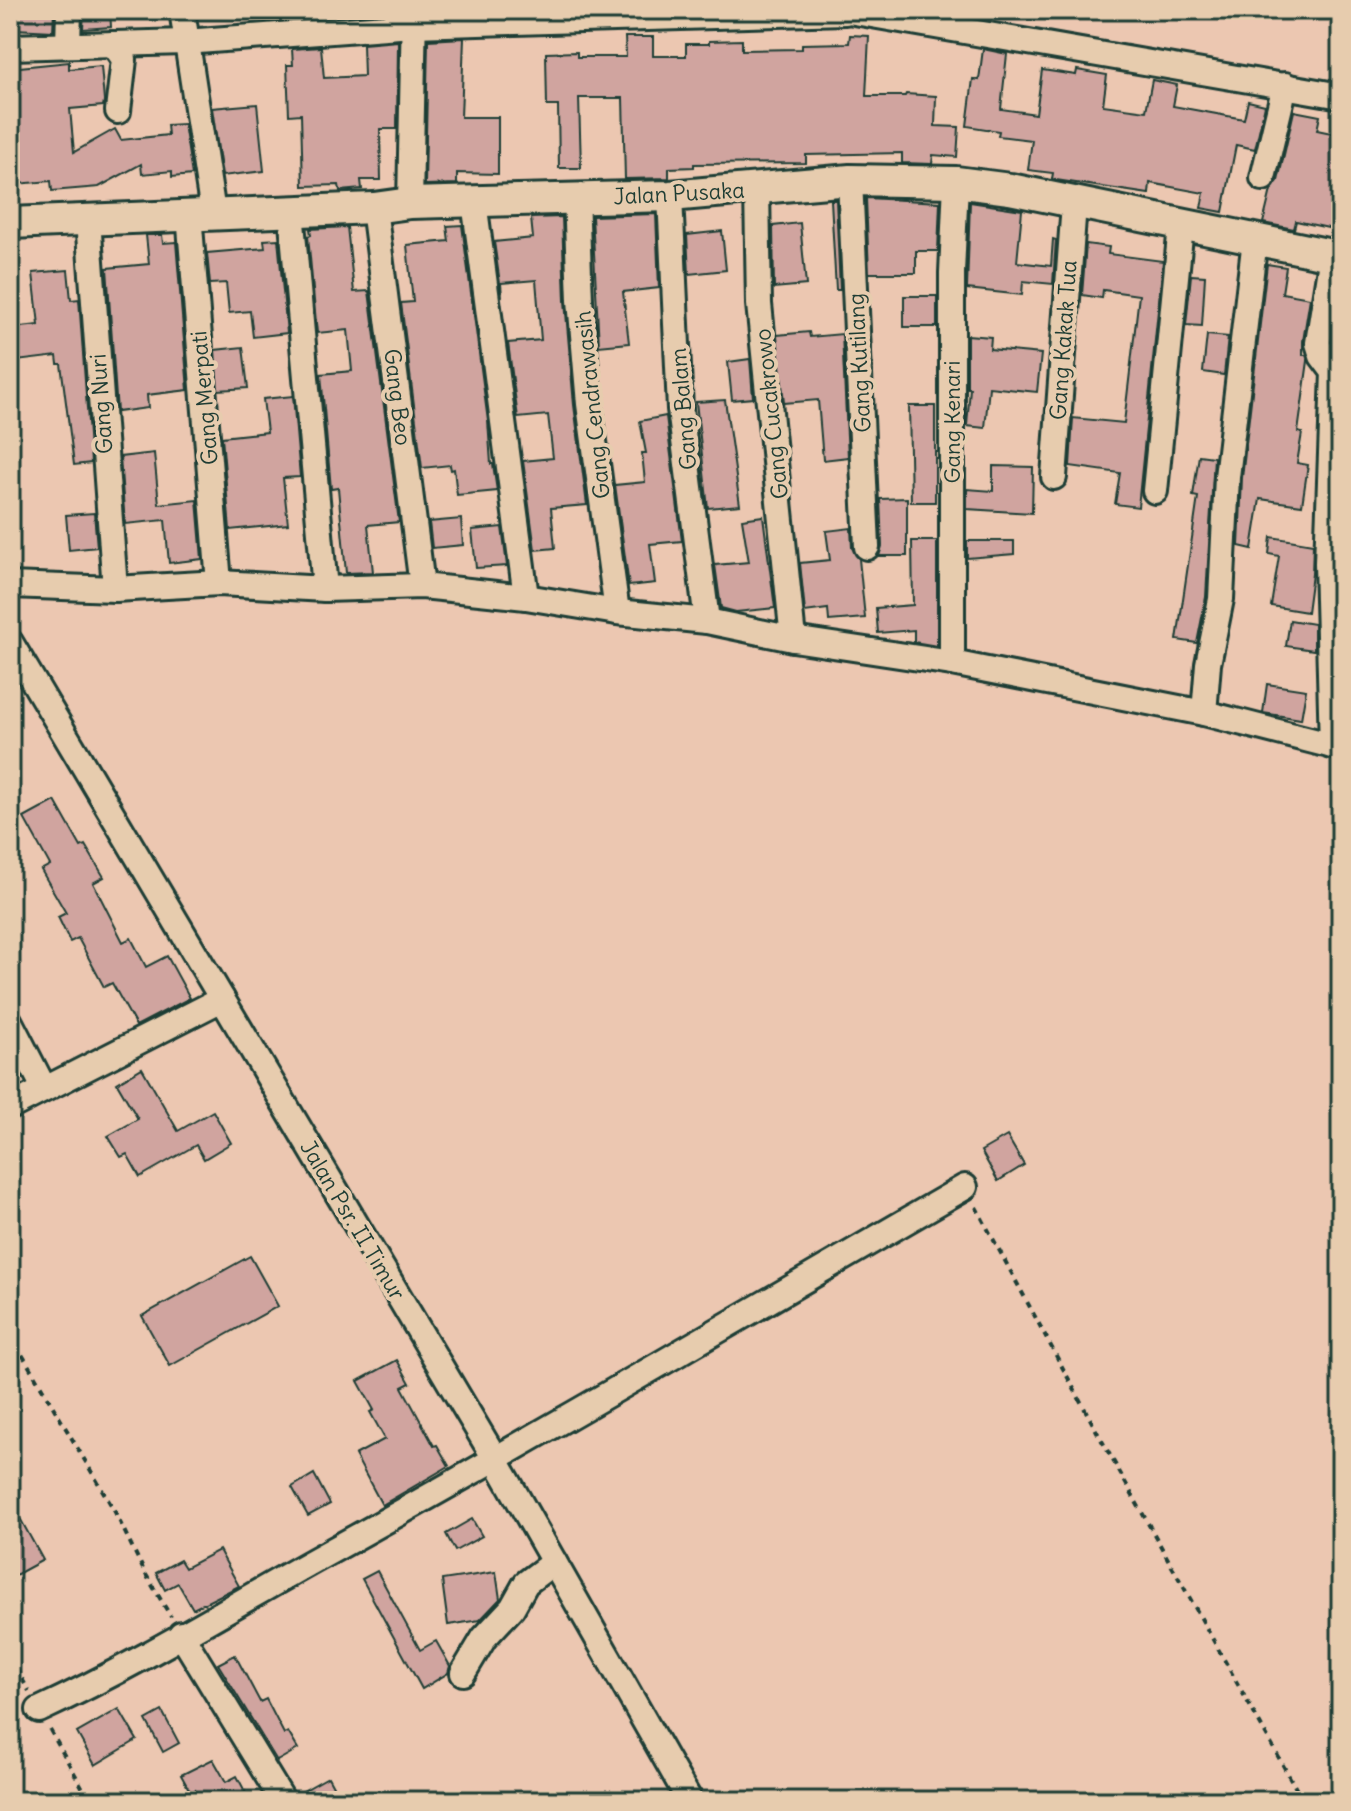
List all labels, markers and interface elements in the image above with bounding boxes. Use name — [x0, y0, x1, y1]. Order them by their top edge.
street label: Jalan Pusaka — [613, 176, 745, 210]
street label: Gang Kakak Tua — [1043, 259, 1083, 421]
street label: Gang Kutilang — [841, 292, 877, 434]
street label: Gang Cendrawasih — [568, 310, 616, 500]
street label: Gang Cucakrowo — [748, 327, 794, 501]
street label: Gang Merpati — [184, 330, 224, 466]
street label: Gang Beo — [378, 347, 418, 447]
street label: Gang Balam — [664, 347, 702, 471]
street label: Gang Nuri — [84, 353, 118, 455]
street label: Gang Kenari — [938, 361, 966, 483]
street label: Jalan Psr. II Timur — [294, 1135, 412, 1305]

